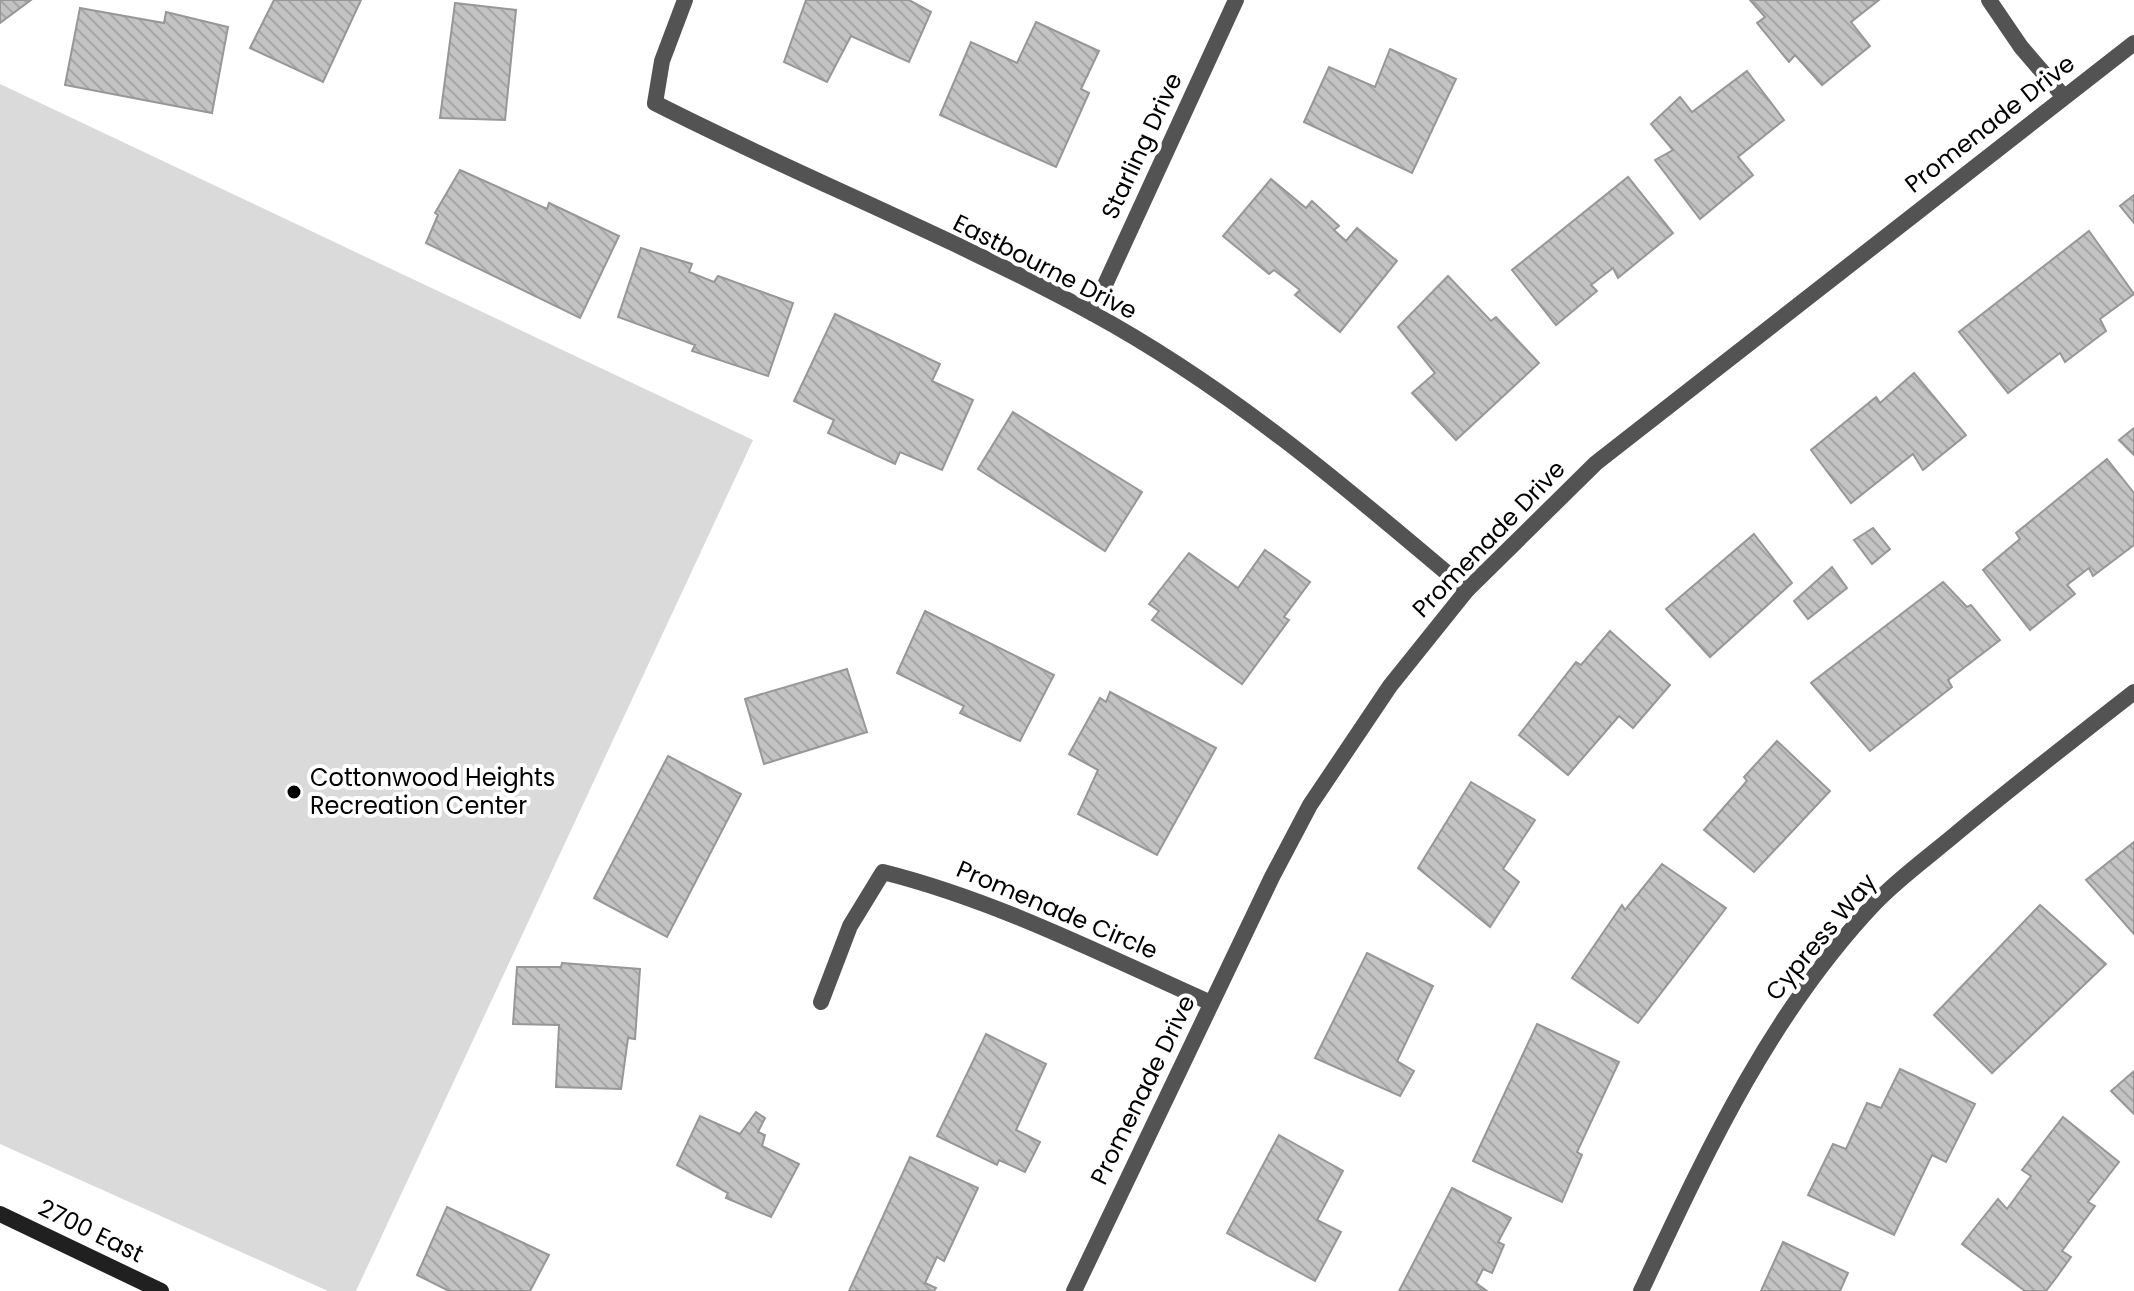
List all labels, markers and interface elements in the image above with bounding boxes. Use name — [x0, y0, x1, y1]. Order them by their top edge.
street label: Promenade Drive — [1898, 47, 2081, 200]
street label: Starling Drive — [1093, 67, 1190, 224]
street label: Eastbourne Drive — [948, 206, 1143, 327]
street label: Promenade Drive — [1405, 453, 1572, 625]
place label: Cottonwood Heights Recreation Center — [310, 761, 555, 822]
marker: Cottonwood Heights Recreation Center — [285, 783, 303, 801]
street label: Promenade Circle — [951, 852, 1163, 967]
street label: Cypress Way — [1758, 866, 1884, 1007]
street label: Promenade Drive — [1082, 989, 1203, 1190]
street label: 2700 East — [33, 1191, 149, 1270]

